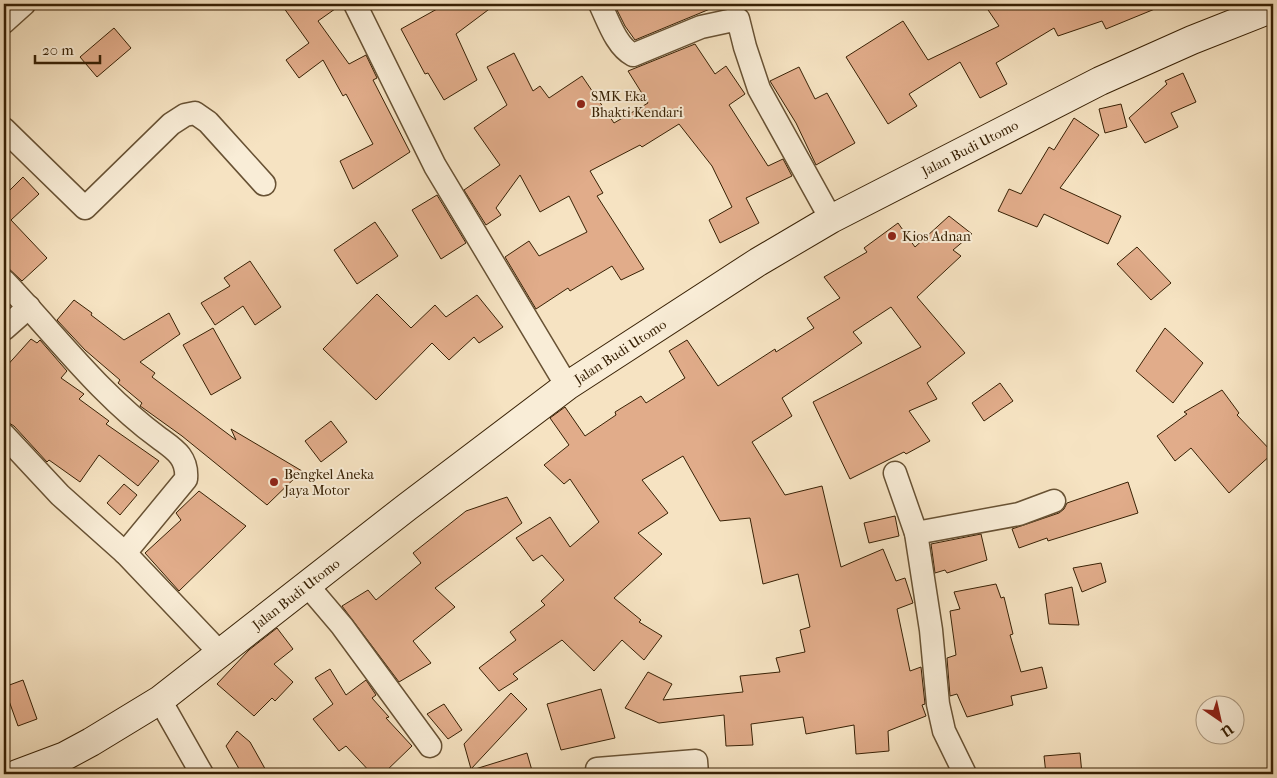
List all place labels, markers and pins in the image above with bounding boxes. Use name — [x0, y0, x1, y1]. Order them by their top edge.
place label: SMK Eka Bhakti Kendari — [591, 88, 683, 121]
marker: SMK Eka Bhakti Kendari — [575, 98, 587, 110]
place label: Kios Adnan — [902, 228, 971, 245]
marker: Kios Adnan — [886, 230, 898, 242]
place label: Bengkel Aneka Jaya Motor — [283, 466, 375, 499]
marker: Bengkel Aneka Jaya Motor — [268, 476, 280, 488]

